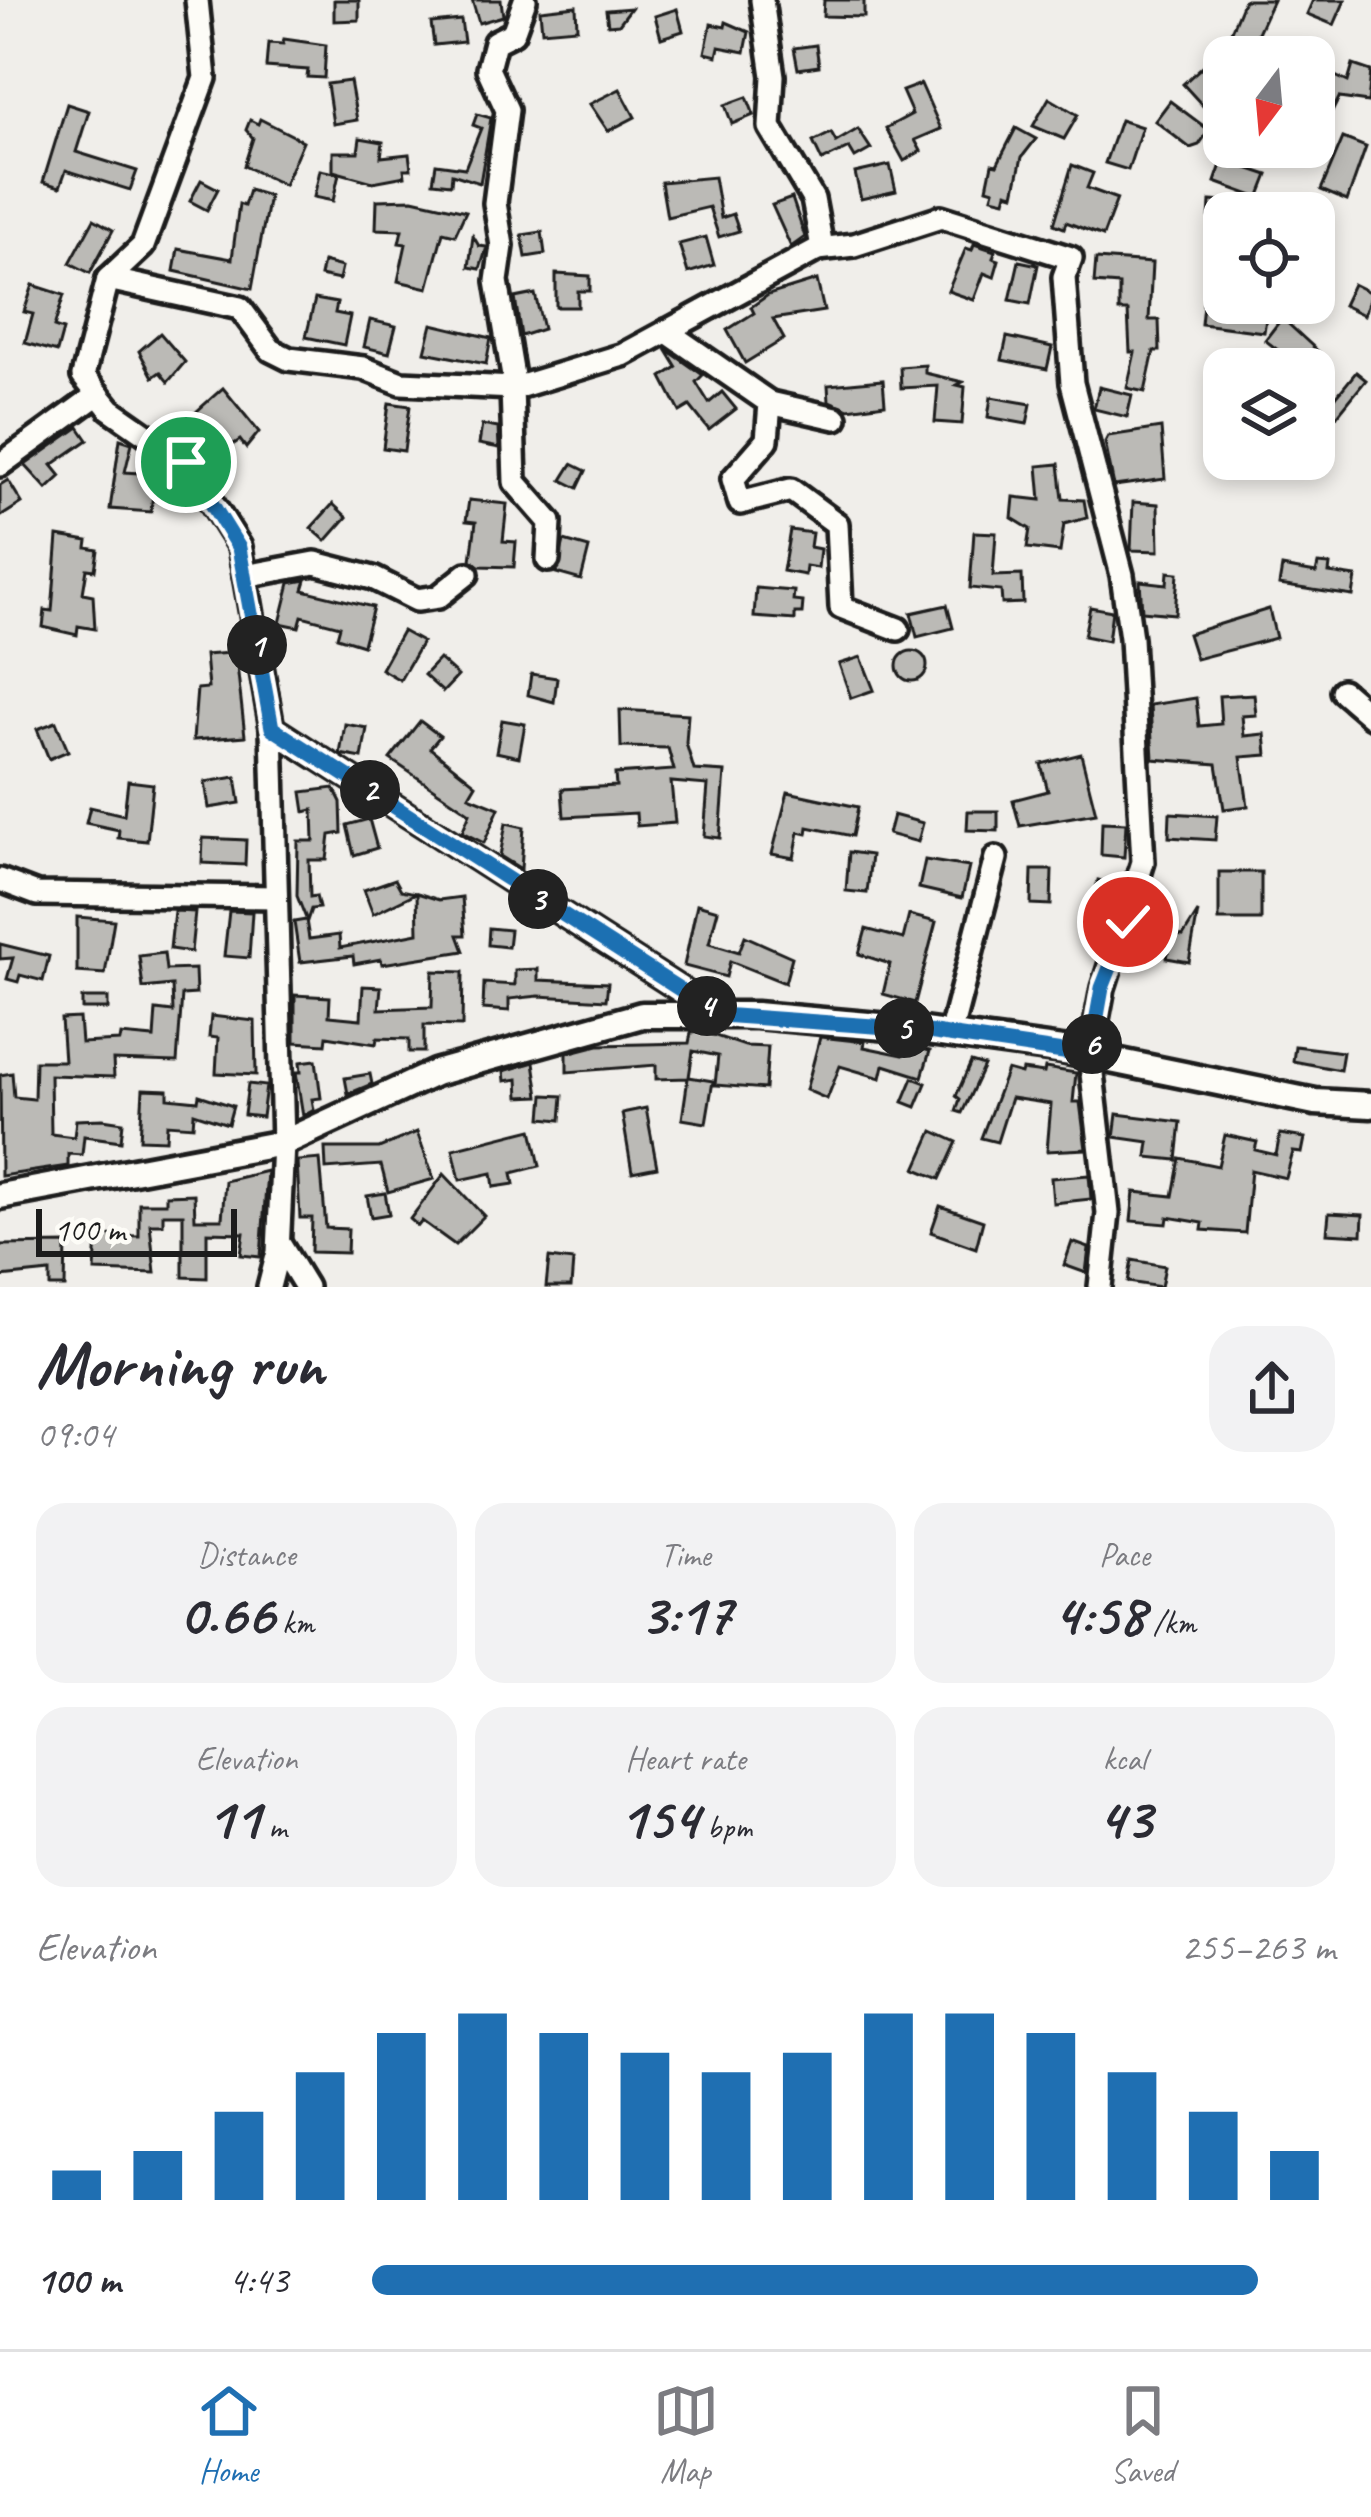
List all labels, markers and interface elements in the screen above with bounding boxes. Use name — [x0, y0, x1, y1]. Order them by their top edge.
north arrow — [1203, 36, 1335, 168]
map controls — [1203, 36, 1335, 480]
button: locate — [1203, 192, 1335, 324]
button: layers — [1203, 348, 1335, 480]
pin — [135, 411, 237, 513]
icon: arrive — [153, 429, 219, 495]
pin: 1 — [227, 615, 287, 675]
text: 1 — [250, 624, 264, 666]
pin: 2 — [340, 760, 400, 820]
text: 2 — [363, 769, 377, 811]
pin: 3 — [508, 869, 568, 929]
pin — [1077, 871, 1179, 973]
text: 3 — [531, 878, 545, 920]
icon: check — [1095, 889, 1161, 955]
pin: 4 — [677, 976, 737, 1036]
text: 4 — [700, 985, 714, 1027]
pin: 5 — [874, 998, 934, 1058]
text: 5 — [897, 1007, 911, 1049]
pin: 6 — [1062, 1014, 1122, 1074]
text: 6 — [1084, 1023, 1100, 1065]
scale bar — [36, 1203, 237, 1256]
text: 100 m — [54, 1209, 125, 1251]
text: Morning run — [36, 1323, 324, 1406]
button: share — [1209, 1326, 1335, 1452]
text: 09:04 — [36, 1410, 114, 1459]
text: Distance — [197, 1534, 296, 1576]
text: Time — [660, 1534, 711, 1576]
text: Pace — [1099, 1534, 1150, 1576]
text: 0.66 — [179, 1576, 274, 1652]
text: 3:17 — [639, 1576, 732, 1652]
text: 4:58 — [1053, 1576, 1145, 1652]
text: km — [274, 1602, 314, 1644]
text: /km — [1145, 1602, 1196, 1644]
text: Elevation — [196, 1738, 297, 1780]
text: Heart rate — [625, 1738, 746, 1780]
text: kcal — [1103, 1738, 1146, 1780]
text: 11 — [206, 1780, 260, 1856]
text: 154 — [619, 1780, 699, 1856]
text: 43 — [1098, 1780, 1152, 1856]
text: m — [260, 1806, 287, 1848]
text: bpm — [699, 1806, 752, 1848]
text: Elevation — [36, 1923, 156, 1972]
text: 255–263 m — [1181, 1923, 1335, 1972]
text: 100 m — [36, 2256, 120, 2305]
text: 4:43 — [228, 2256, 288, 2305]
tab: Home — [196, 2378, 262, 2492]
tab: Map — [653, 2378, 719, 2492]
tab: Saved — [1110, 2378, 1176, 2492]

